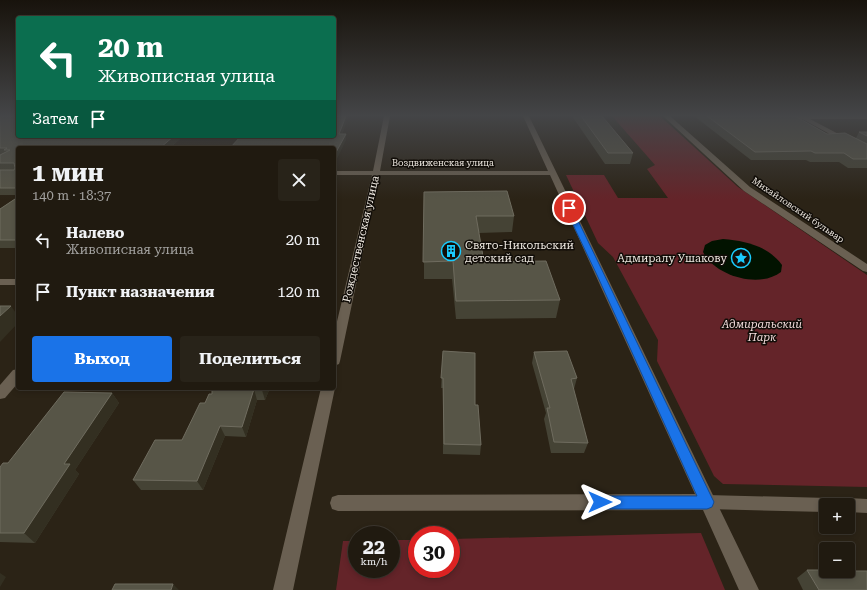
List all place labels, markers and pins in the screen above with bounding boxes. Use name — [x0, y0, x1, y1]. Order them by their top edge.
pin — [552, 191, 586, 225]
place label: Свято-Никольский детский сад — [465, 239, 574, 265]
building icon: Свято-Никольский детский сад — [440, 240, 462, 262]
place icon: Адмиралу Ушакову — [730, 247, 752, 269]
place label: Адмиралу Ушакову — [617, 252, 727, 265]

